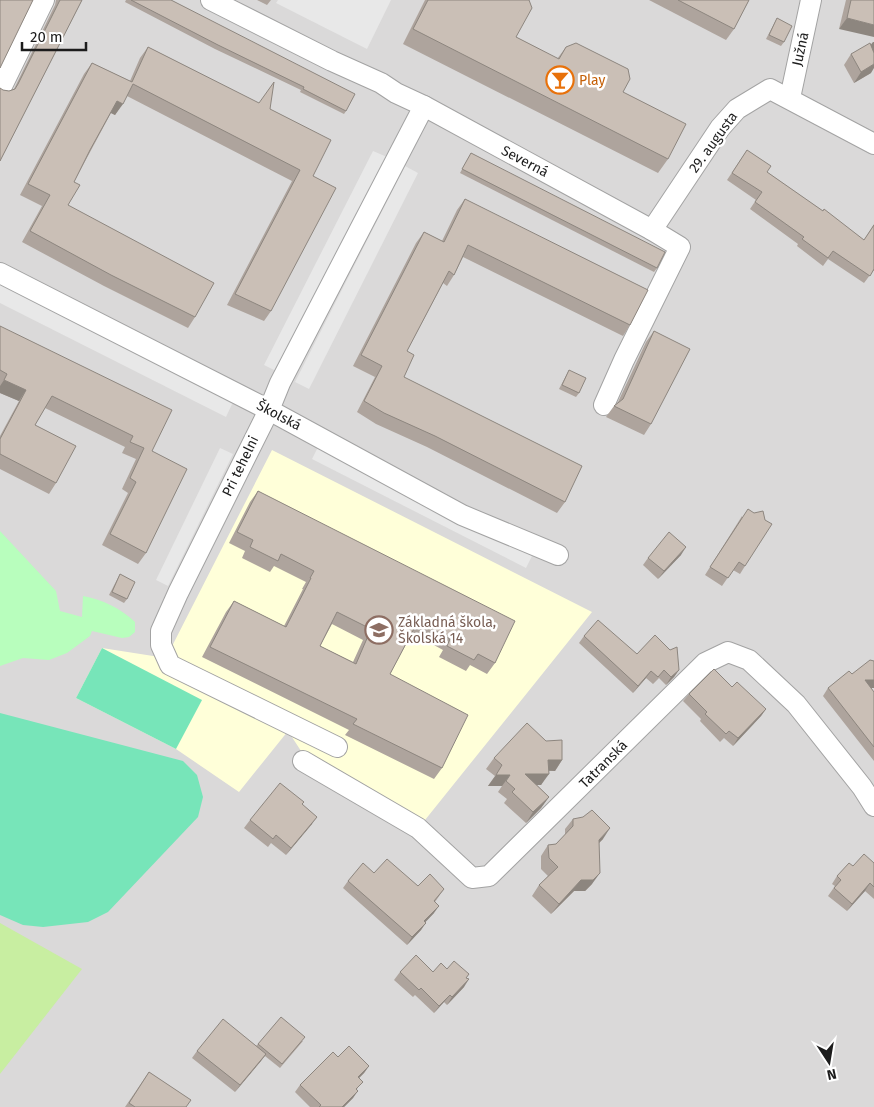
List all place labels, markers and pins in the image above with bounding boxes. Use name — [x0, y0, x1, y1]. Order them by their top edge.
bar icon: Play — [545, 65, 575, 95]
place label: Play — [579, 72, 605, 89]
place label: Základná škola, Školská 14 — [398, 614, 496, 647]
school or university icon: Základná škola, Školská 14 — [364, 615, 394, 645]

